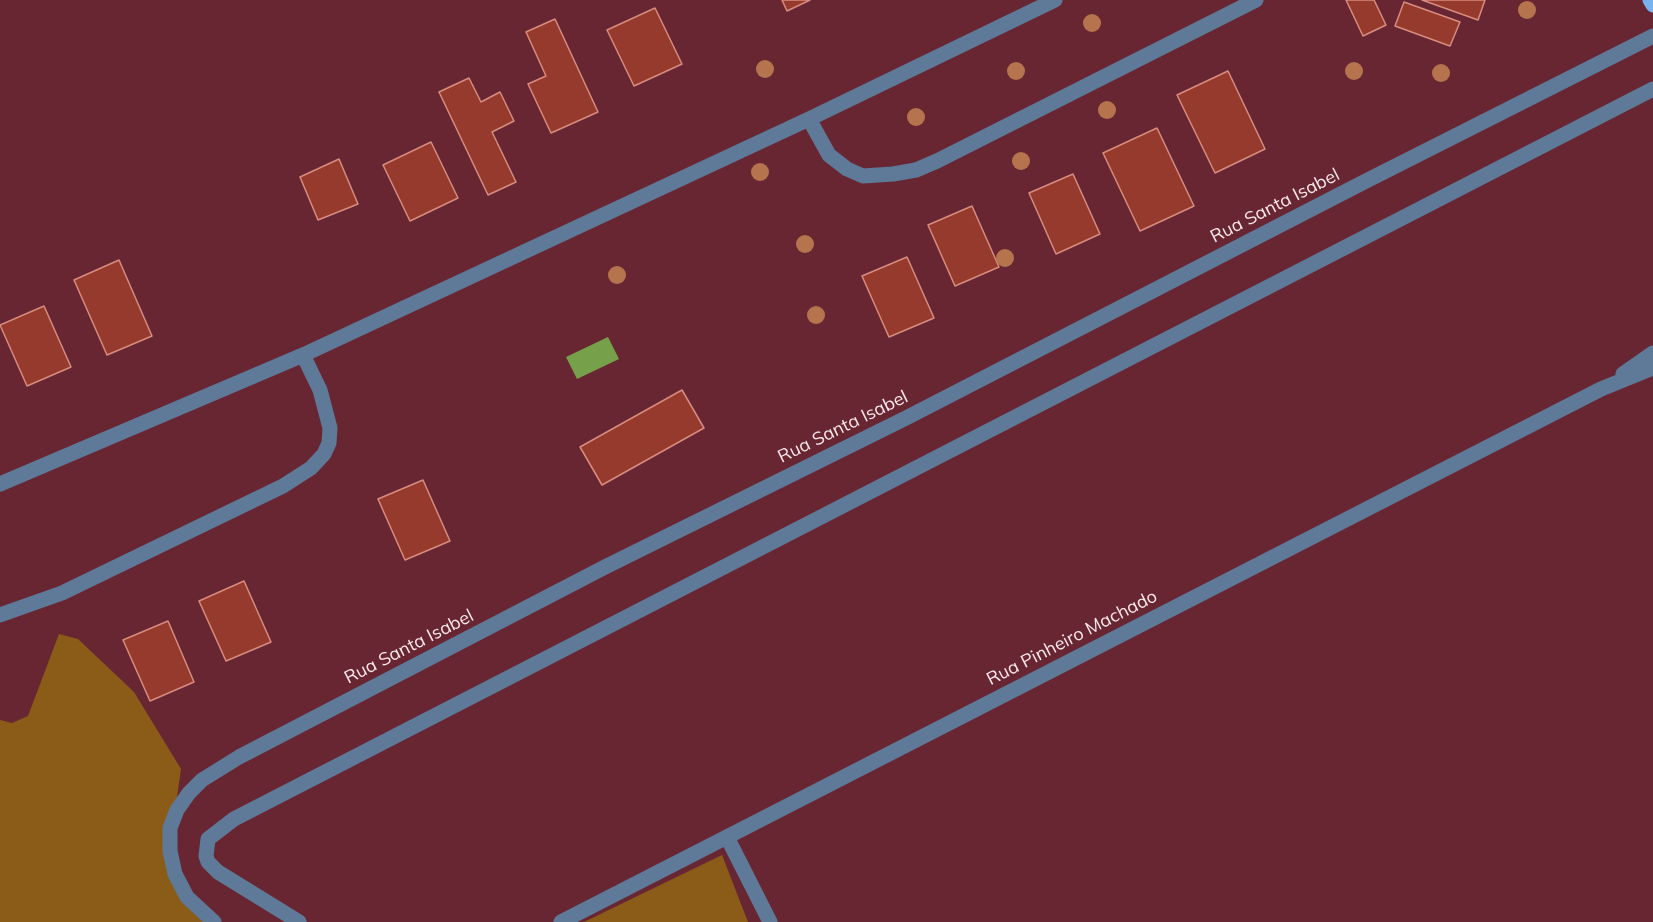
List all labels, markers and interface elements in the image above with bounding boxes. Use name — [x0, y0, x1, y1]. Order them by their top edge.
street label: Rua Santa Isabel — [1207, 164, 1343, 248]
street label: Rua Santa Isabel — [774, 386, 912, 468]
street label: Rua Pinheiro Machado — [983, 586, 1161, 690]
street label: Rua Santa Isabel — [341, 605, 477, 689]

